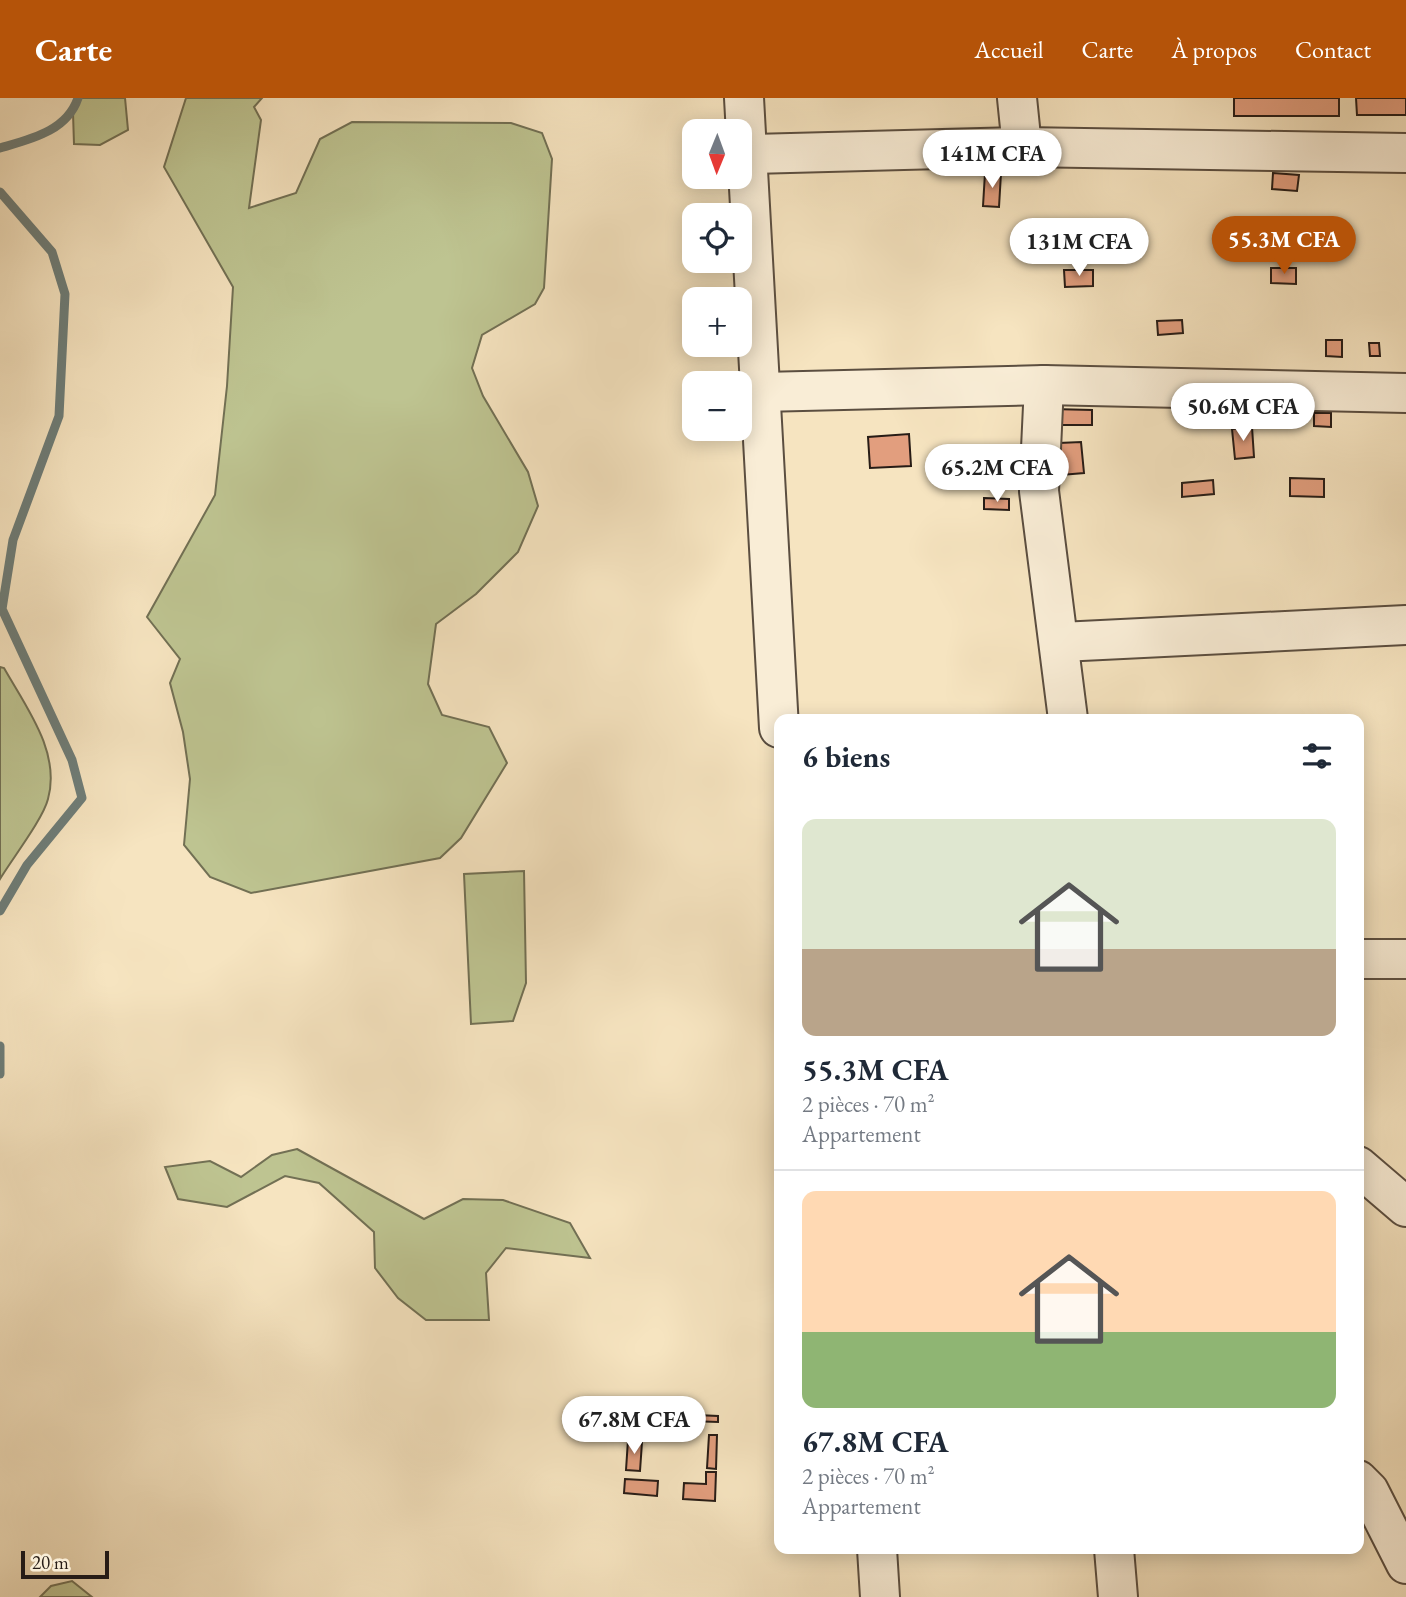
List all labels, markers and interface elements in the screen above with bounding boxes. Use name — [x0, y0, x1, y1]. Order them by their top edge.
text: Carte — [35, 28, 112, 71]
text: Accueil — [974, 34, 1044, 65]
text: Carte — [1082, 34, 1133, 65]
text: À propos — [1171, 34, 1257, 65]
text: Contact — [1295, 34, 1371, 65]
north arrow — [682, 119, 752, 189]
map controls — [682, 119, 752, 441]
pin: 141M CFA — [920, 130, 1064, 190]
text: 141M CFA — [939, 138, 1045, 168]
button: locate — [682, 203, 752, 273]
pin: 55.3M CFA — [1204, 216, 1364, 276]
pin: 131M CFA — [1007, 218, 1151, 278]
text: 55.3M CFA — [1228, 224, 1340, 254]
text: 131M CFA — [1026, 226, 1132, 256]
button: + — [682, 287, 752, 357]
button: − — [682, 371, 752, 441]
pin: 50.6M CFA — [1163, 384, 1323, 443]
text: 50.6M CFA — [1187, 391, 1299, 421]
pin: 65.2M CFA — [917, 444, 1077, 504]
text: 65.2M CFA — [941, 452, 1053, 482]
text: 6 biens — [802, 737, 890, 776]
icon: filters — [1298, 737, 1336, 775]
icon: home — [1006, 864, 1132, 990]
text: 55.3M CFA — [802, 1050, 949, 1089]
text: 2 pièces · 70 m² — [802, 1089, 935, 1119]
text: Appartement — [802, 1119, 921, 1149]
icon: home — [1006, 1236, 1132, 1362]
pin: 67.8M CFA — [554, 1396, 714, 1456]
text: 67.8M CFA — [578, 1404, 690, 1434]
text: 67.8M CFA — [802, 1422, 949, 1461]
text: 2 pièces · 70 m² — [802, 1461, 935, 1491]
text: Appartement — [802, 1491, 921, 1521]
scale bar — [21, 1548, 108, 1580]
text: 20 m — [32, 1550, 69, 1575]

